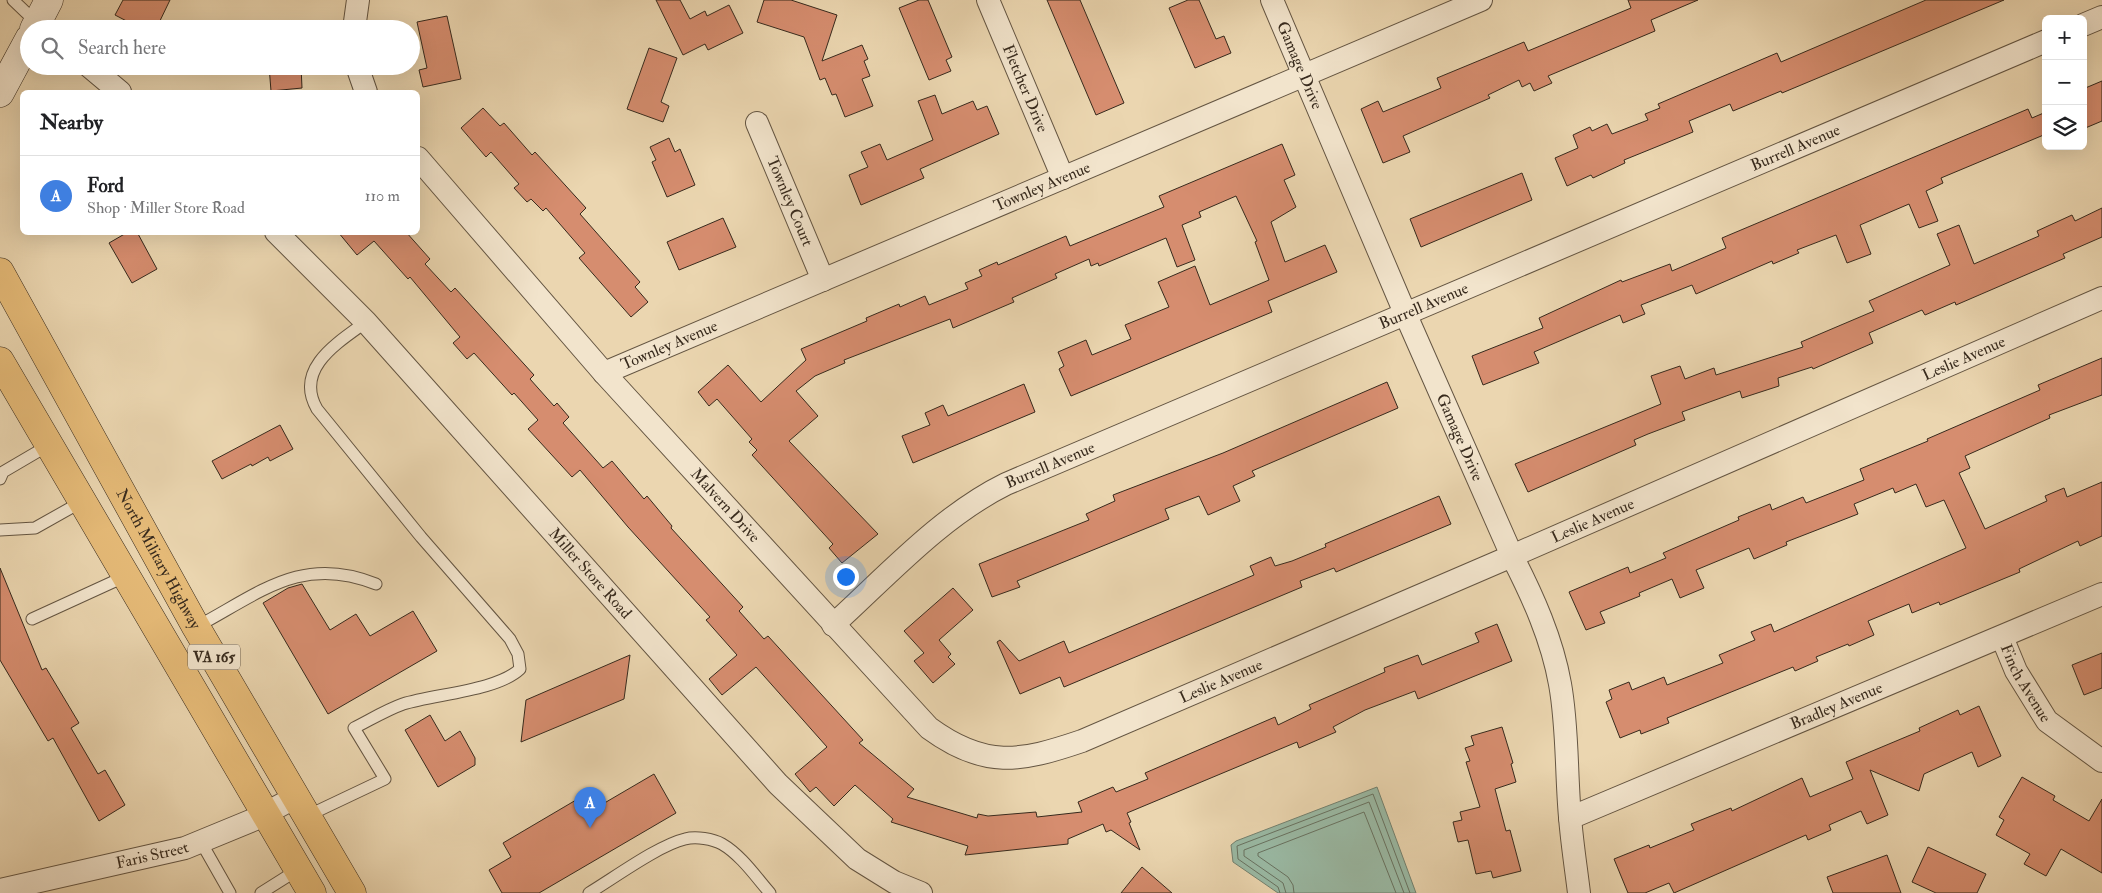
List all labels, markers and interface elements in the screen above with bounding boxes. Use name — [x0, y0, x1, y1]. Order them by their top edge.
map controls — [2042, 15, 2087, 150]
button: + — [2042, 15, 2087, 60]
street label: Gamage Drive — [1272, 18, 1327, 113]
search box — [20, 20, 420, 75]
icon: search — [38, 34, 66, 62]
text: Search here — [78, 36, 166, 60]
street label: Fletcher Drive — [998, 42, 1053, 136]
button: − — [2042, 60, 2087, 105]
button: layers — [2042, 105, 2087, 150]
text: Nearby — [40, 109, 103, 136]
street label: Burrell Avenue — [1748, 120, 1843, 176]
street label: Townley Court — [762, 153, 818, 249]
street label: Townley Avenue — [991, 157, 1094, 216]
text: Ford — [87, 174, 124, 198]
text: A — [51, 186, 61, 206]
text: 110 m — [365, 186, 400, 206]
text: Shop · Miller Store Road — [87, 198, 245, 218]
street label: Burrell Avenue — [1376, 278, 1472, 334]
street label: Townley Avenue — [618, 316, 721, 375]
street label: Leslie Avenue — [1919, 331, 2009, 385]
street label: Gamage Drive — [1432, 391, 1488, 485]
street label: Burrell Avenue — [1002, 437, 1098, 493]
street label: Malvern Drive — [686, 464, 765, 547]
street label: North Military Highway — [112, 485, 206, 634]
street label: Leslie Avenue — [1548, 494, 1638, 548]
street label: Miller Store Road — [544, 524, 636, 623]
your location — [833, 564, 859, 590]
street label: Finch Avenue — [1996, 641, 2056, 726]
road number: VA 165 — [188, 644, 240, 670]
street label: Leslie Avenue — [1176, 654, 1266, 708]
street label: Bradley Avenue — [1787, 677, 1886, 734]
pin: A — [574, 787, 606, 828]
street label: Faris Street — [114, 838, 192, 873]

